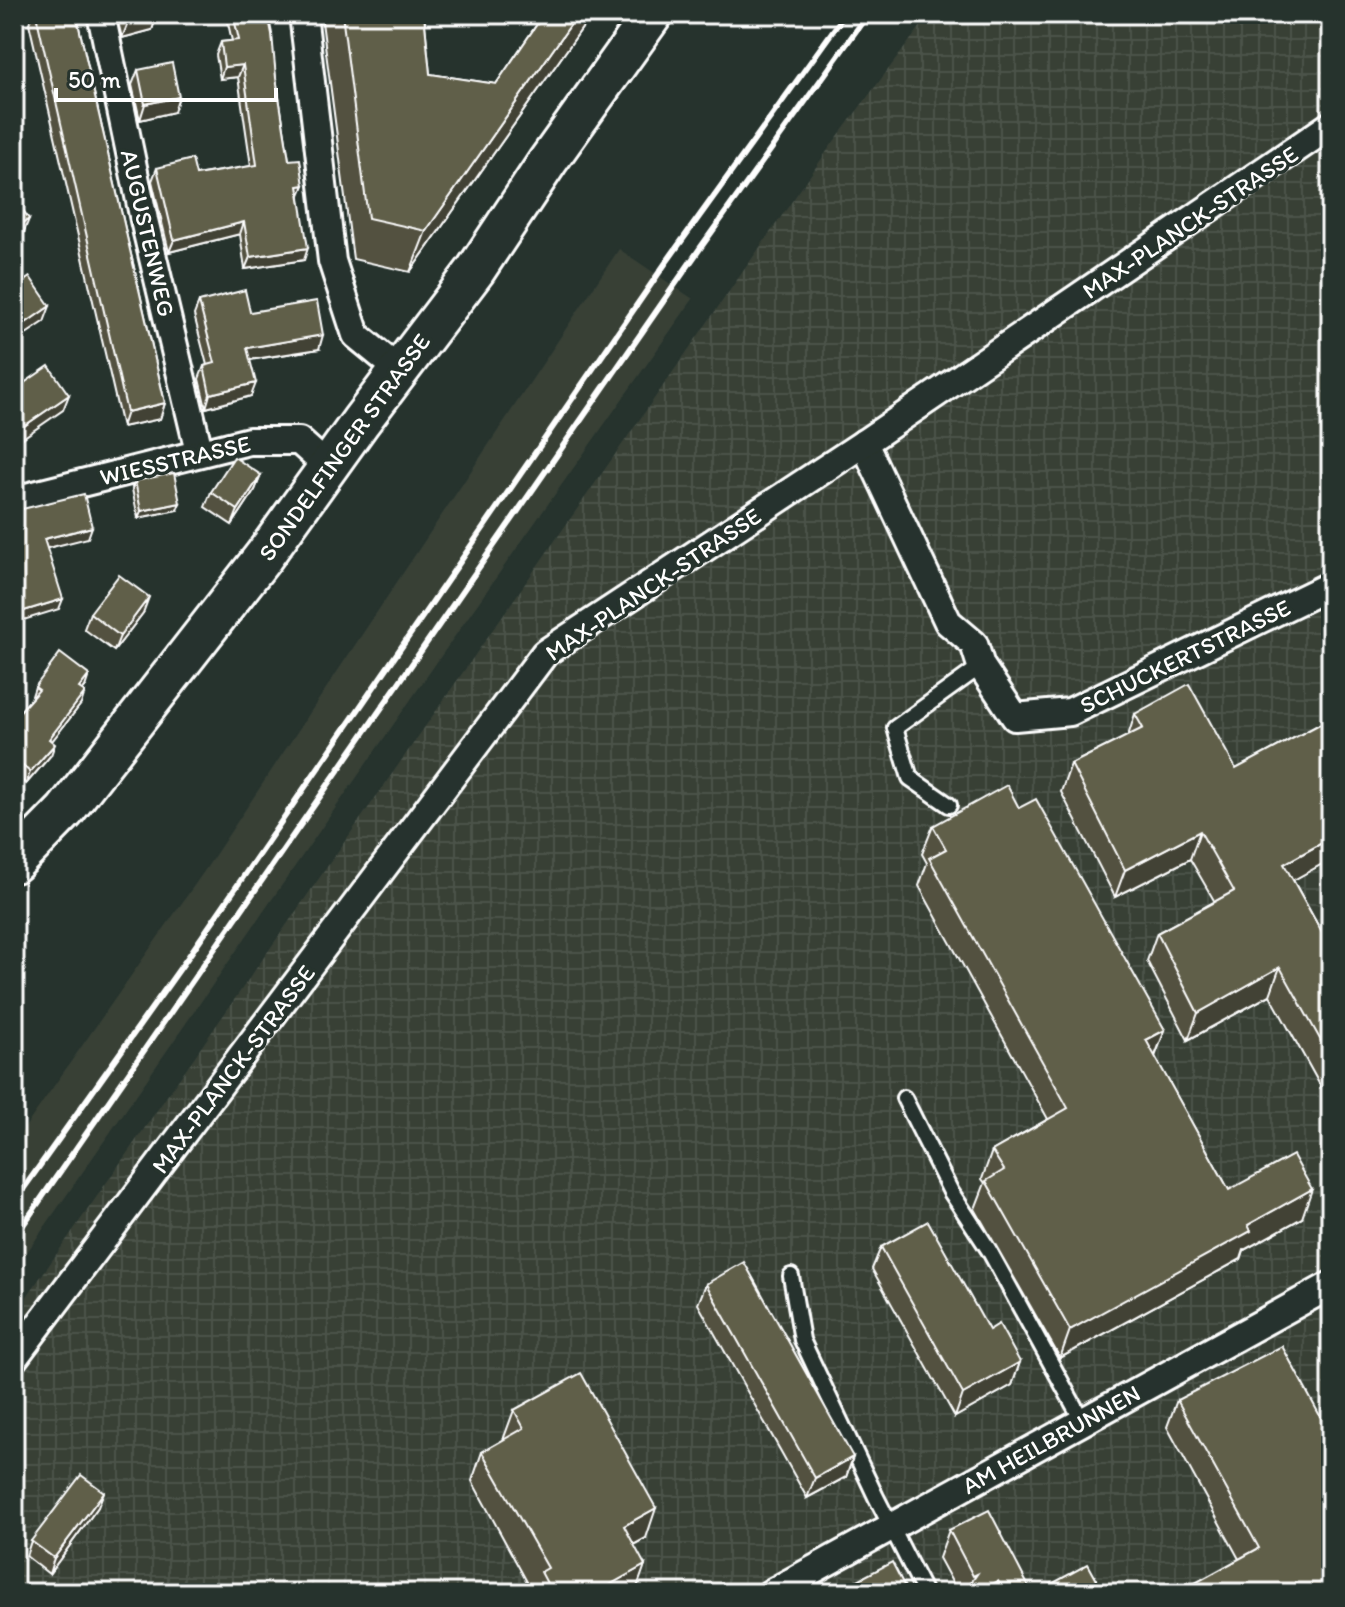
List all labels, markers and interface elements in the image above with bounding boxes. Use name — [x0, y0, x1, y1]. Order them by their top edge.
scale bar — [56, 52, 276, 102]
text: 50 m — [68, 65, 121, 94]
street label: MAX-PLANCK-STRASSE — [1077, 139, 1303, 305]
street label: AUGUSTENWEG — [115, 147, 181, 319]
street label: SONDELFINGER STRASSE — [252, 328, 436, 566]
street label: WIESSTRASSE — [97, 429, 253, 491]
street label: MAX-PLANCK-STRASSE — [540, 501, 766, 667]
street label: SCHUCKERTSTRASSE — [1075, 592, 1295, 720]
street label: MAX-PLANCK-STRASSE — [145, 959, 321, 1179]
street label: AM HEILBRUNNEN — [957, 1378, 1145, 1500]

